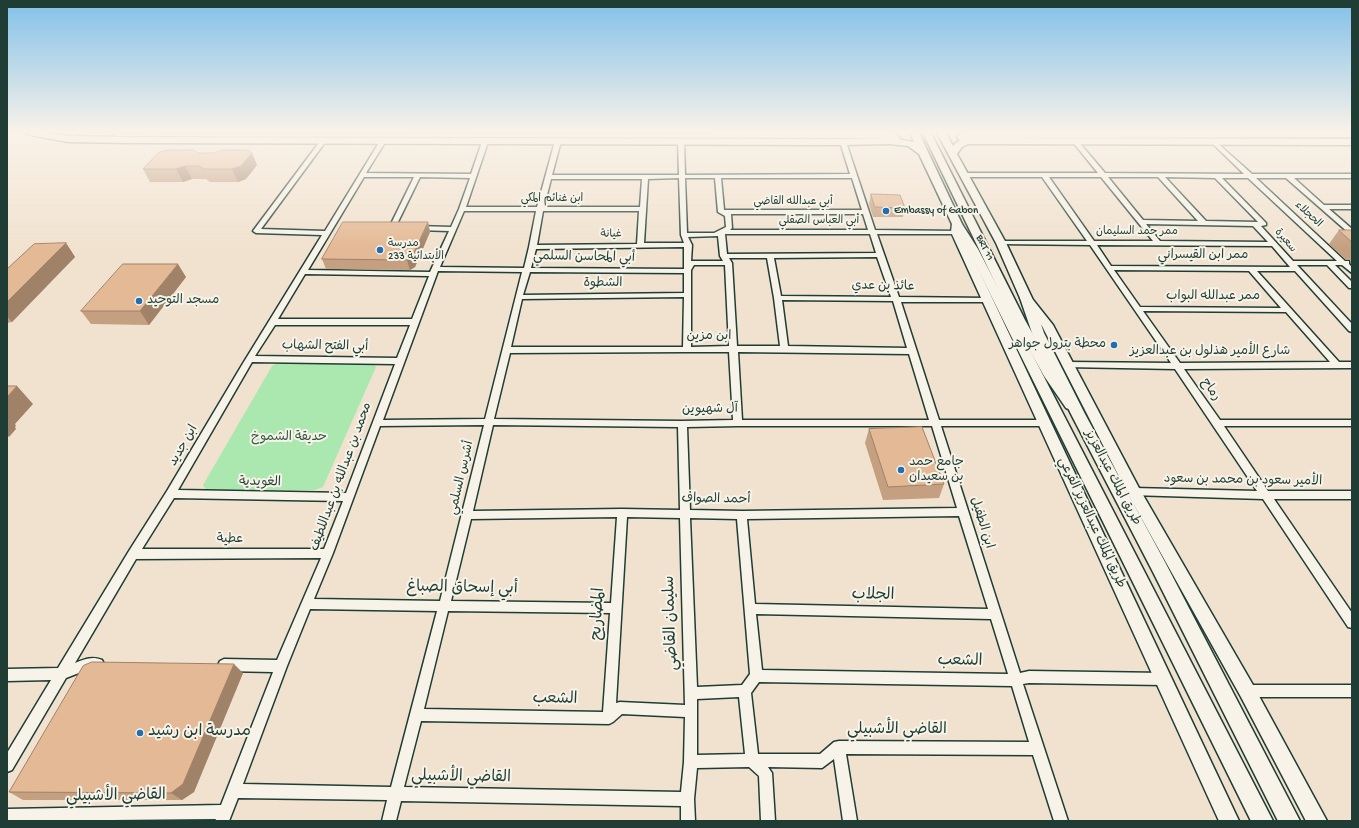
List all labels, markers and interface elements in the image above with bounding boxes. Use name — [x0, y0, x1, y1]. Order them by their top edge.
street label: ابن غنائم المكي — [521, 192, 583, 206]
street label: أبي عبدالله القاضي — [753, 195, 833, 209]
street label: الحجلاء — [1292, 199, 1324, 231]
place label: Embassy of Gabon — [894, 204, 978, 218]
marker: Embassy of Gabon — [881, 206, 891, 216]
street label: أبي العباس الصقلي — [779, 214, 859, 228]
street label: ممر حمد السليمان — [1096, 225, 1178, 239]
street label: سعيرة — [1271, 226, 1299, 256]
street label: غيانة — [600, 228, 622, 242]
street label: BRT 11 — [972, 233, 996, 263]
place label: مدرسة الأبتدائية 233 — [388, 237, 444, 263]
marker: مدرسة الأبتدائية 233 — [375, 245, 385, 255]
street label: ممر ابن القيسراني — [1158, 248, 1248, 264]
street label: أبي المحاسن السلمي — [533, 249, 635, 267]
street label: الشطوة — [584, 276, 622, 292]
street label: عائذ بن عدي — [851, 279, 915, 295]
street label: ممر عبدالله البواب — [1166, 289, 1260, 305]
place label: مسجد التوحيد — [147, 293, 219, 309]
marker: مسجد التوحيد — [134, 296, 144, 306]
street label: ابن مزين — [686, 329, 732, 345]
place label: محطة بترول جواهر — [1009, 337, 1106, 353]
street label: أبي الفتح الشهاب — [282, 338, 368, 356]
marker: محطة بترول جواهر — [1109, 340, 1119, 350]
street label: شارع الأمير هذلول بن عبدالعزيز — [1130, 344, 1290, 360]
street label: رماح — [1197, 376, 1223, 404]
street label: محمد بن عبدالله بن عبداللطيف — [308, 401, 376, 553]
street label: آل شهيوين — [682, 402, 738, 418]
street label: ابن جديد — [166, 423, 202, 469]
street label: طريق الملك عبدالعزيز — [1080, 427, 1144, 529]
park label: حديقة الشموخ — [251, 430, 327, 446]
street label: أشرس السلمي — [446, 440, 478, 516]
place label: جامع حمد بن سعيدان — [909, 455, 964, 486]
street label: طريق الملك عبدالعزيز الفرعي — [1054, 455, 1128, 591]
marker: جامع حمد بن سعيدان — [896, 465, 906, 475]
street label: الأمير سعود بن محمد بن سعود — [1164, 472, 1322, 490]
street label: الغويدية — [239, 475, 281, 491]
street label: أحمد الصواف — [681, 492, 751, 508]
street label: ابن الطفيل — [966, 495, 996, 551]
street label: عطية — [217, 532, 243, 548]
street label: سليمان القاضي — [661, 575, 683, 671]
street label: أبي إسحاق الصباغ — [406, 578, 518, 600]
street label: الجلاب — [851, 586, 895, 606]
street label: المضاريح — [588, 587, 610, 641]
street label: الشعب — [937, 652, 983, 672]
street label: الشعب — [532, 690, 578, 710]
street label: القاضي الأشبيلي — [847, 721, 947, 741]
place label: مدرسة ابن رشيد — [148, 723, 251, 743]
marker: مدرسة ابن رشيد — [135, 728, 145, 738]
street label: القاضي الأشبيلي — [411, 768, 511, 788]
street label: القاضي الأشبيلي — [66, 787, 166, 807]

